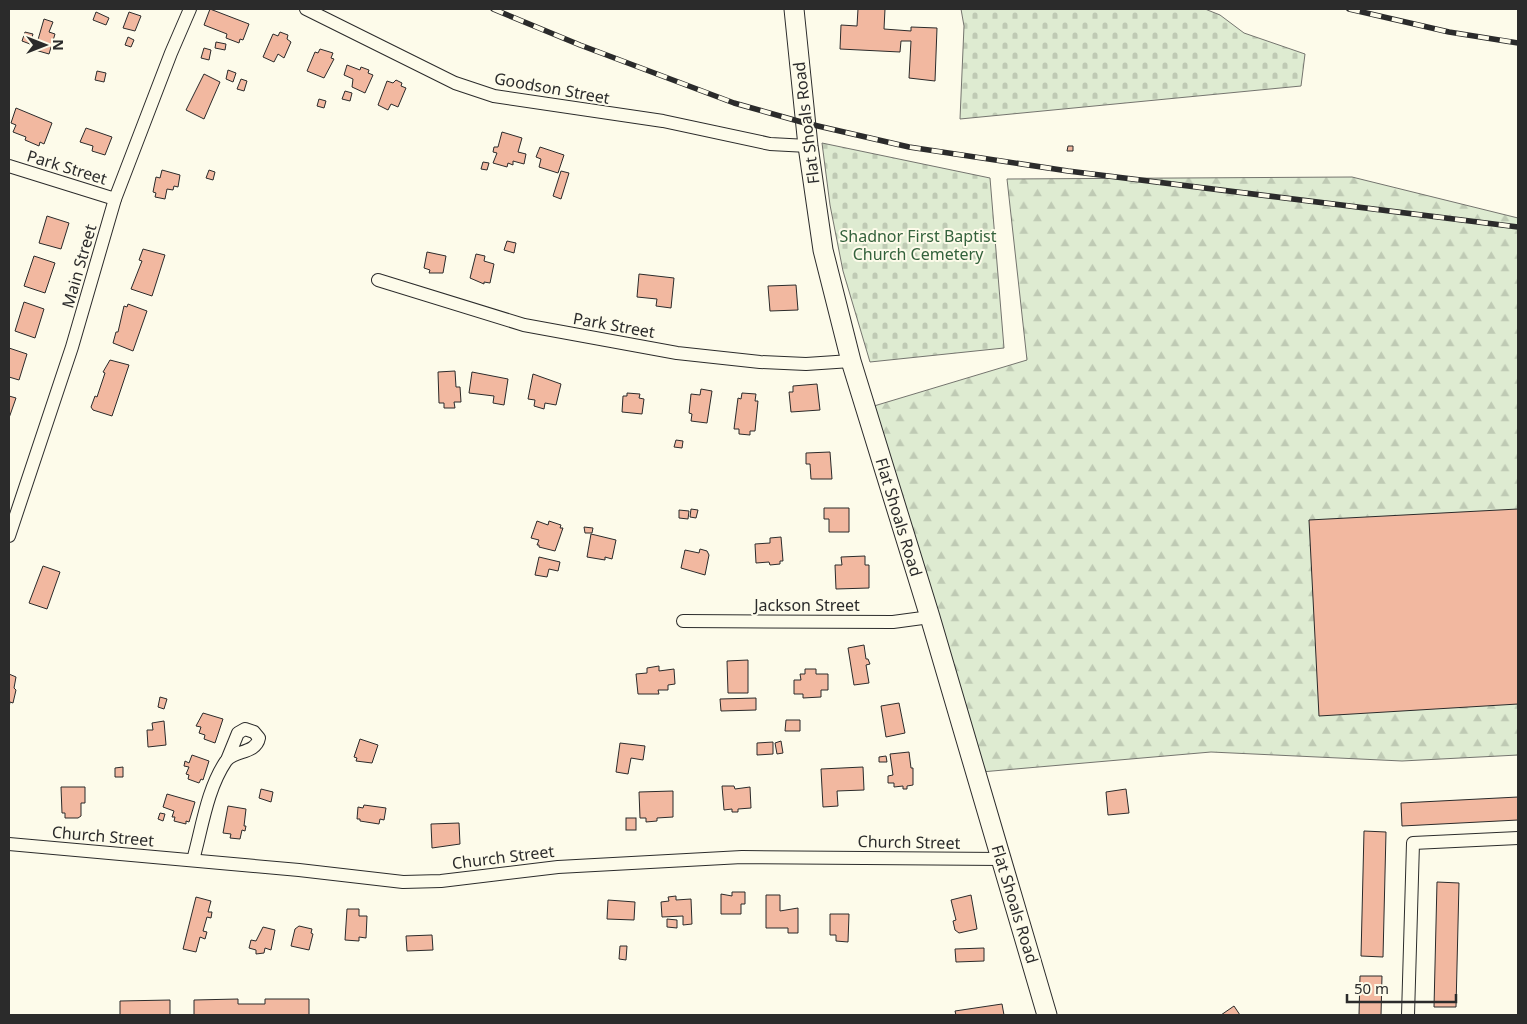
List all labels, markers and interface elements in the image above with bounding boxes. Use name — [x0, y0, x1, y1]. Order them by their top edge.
north arrow — [20, 20, 70, 70]
text: N — [49, 39, 68, 51]
street label: Flat Shoals Road — [788, 61, 824, 185]
street label: Goodson Street — [493, 67, 612, 109]
street label: Park Street — [24, 144, 110, 190]
street label: Main Street — [57, 221, 102, 311]
park label: Shadnor First Baptist Church Cemetery — [839, 225, 997, 265]
street label: Park Street — [571, 307, 657, 343]
street label: Flat Shoals Road — [870, 455, 928, 579]
street label: Jackson Street — [752, 594, 860, 616]
street label: Church Street — [51, 821, 155, 851]
street label: Church Street — [858, 830, 961, 854]
street label: Church Street — [451, 840, 555, 874]
street label: Flat Shoals Road — [986, 842, 1044, 966]
scale bar — [1347, 972, 1456, 1004]
text: 50 m — [1354, 978, 1389, 998]

